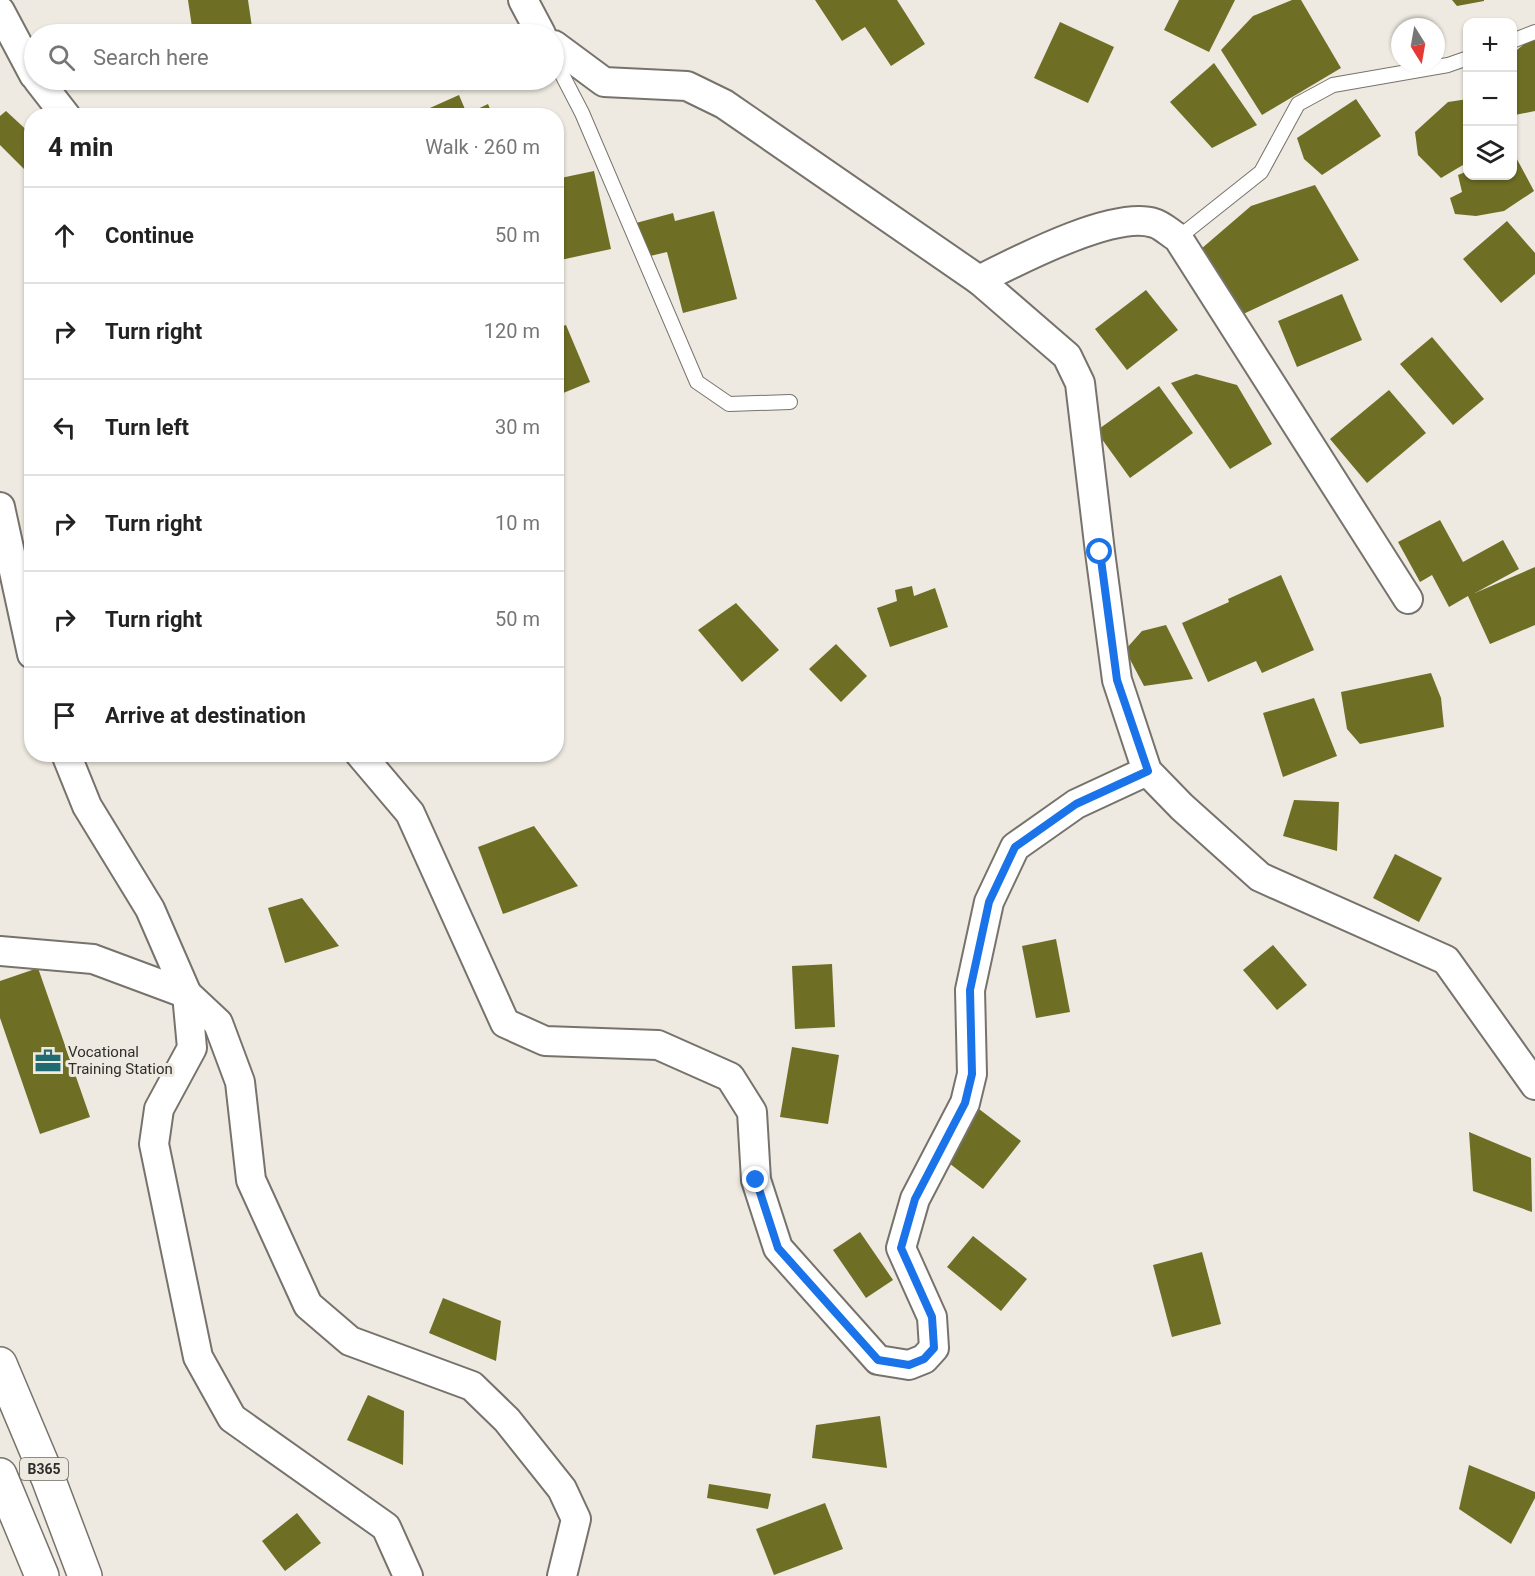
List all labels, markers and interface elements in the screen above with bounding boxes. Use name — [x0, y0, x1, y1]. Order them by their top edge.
north arrow — [1391, 18, 1445, 72]
map controls — [1463, 18, 1517, 180]
button: + — [1463, 18, 1517, 72]
search box — [24, 24, 564, 90]
icon: search — [45, 41, 78, 74]
text: Search here — [93, 45, 209, 70]
button: − — [1463, 72, 1517, 126]
button: layers — [1463, 126, 1517, 180]
text: 4 min — [48, 132, 113, 162]
text: Walk · 260 m — [425, 135, 540, 159]
icon: ahead — [48, 219, 81, 252]
text: Continue — [105, 223, 194, 248]
text: 50 m — [495, 223, 540, 247]
icon: right — [48, 315, 81, 348]
text: Turn right — [105, 319, 202, 344]
text: 120 m — [484, 319, 540, 343]
icon: left — [48, 411, 81, 444]
text: Turn left — [105, 415, 189, 440]
text: 30 m — [495, 415, 540, 439]
icon: right — [48, 507, 81, 540]
text: Turn right — [105, 511, 202, 536]
text: 10 m — [495, 511, 540, 535]
route start — [1086, 538, 1112, 564]
icon: right — [48, 603, 81, 636]
text: Turn right — [105, 607, 202, 632]
text: 50 m — [495, 607, 540, 631]
icon: arrive — [48, 699, 81, 732]
text: Arrive at destination — [105, 703, 306, 728]
place label: Vocational Training Station — [68, 1043, 173, 1078]
office icon: Vocational Training Station — [33, 1046, 63, 1076]
route end — [742, 1166, 768, 1192]
road number: B365 — [20, 1458, 68, 1480]

